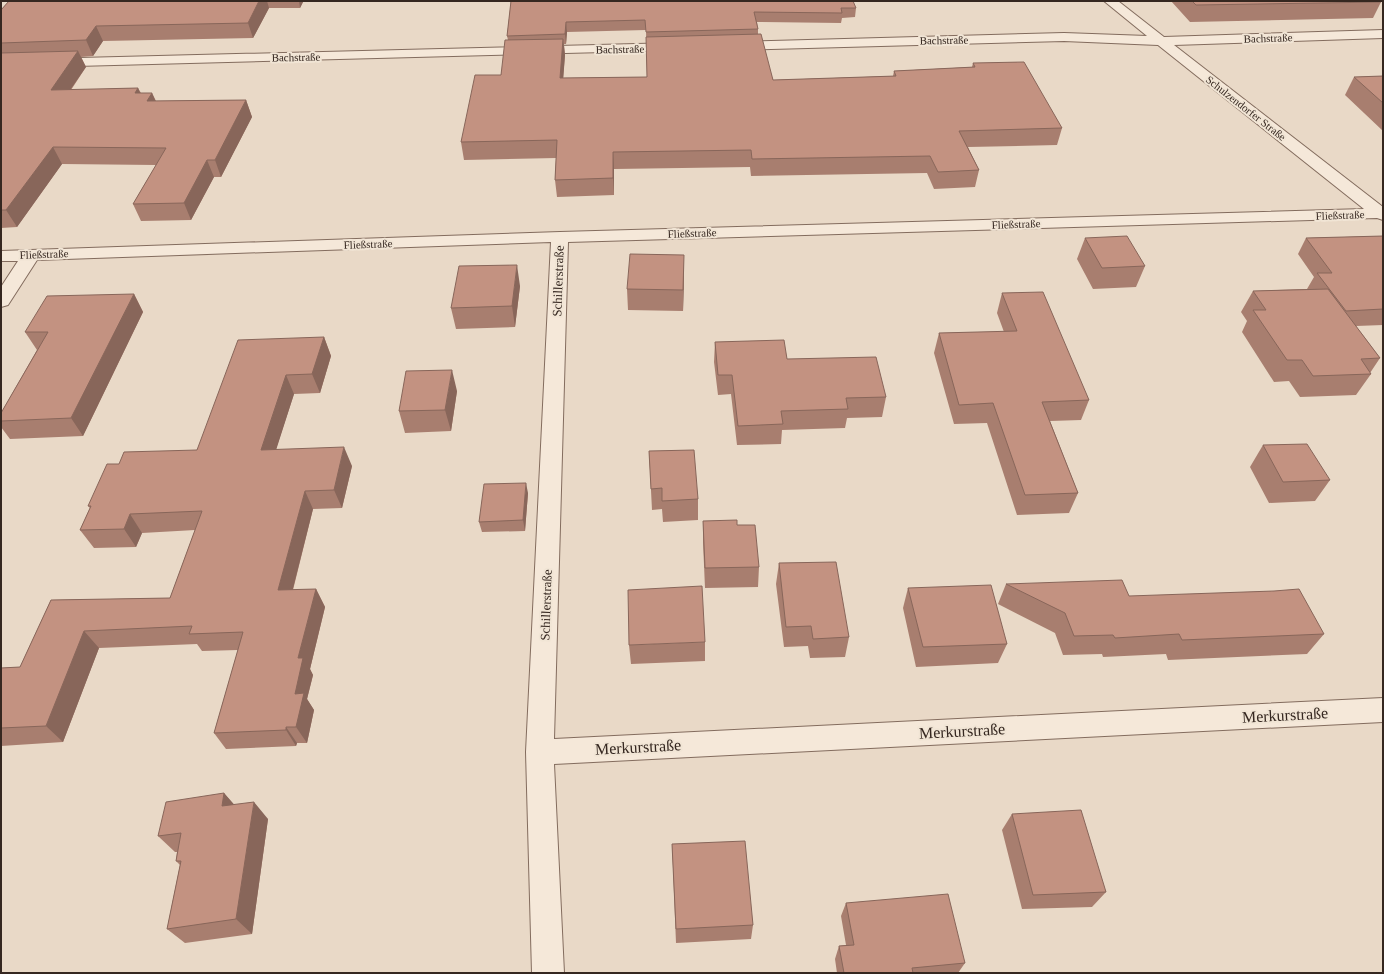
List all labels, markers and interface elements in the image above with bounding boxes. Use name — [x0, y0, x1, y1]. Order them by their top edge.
street label: Bachstraße — [1243, 31, 1293, 45]
street label: Bachstraße — [919, 34, 969, 46]
street label: Bachstraße — [595, 43, 645, 55]
street label: Bachstraße — [271, 51, 321, 63]
street label: Schulzendorfer Straße — [1204, 73, 1288, 143]
street label: Fließstraße — [1315, 208, 1365, 222]
street label: Fließstraße — [991, 217, 1041, 231]
street label: Fließstraße — [667, 226, 717, 240]
street label: Fließstraße — [343, 237, 393, 251]
street label: Schillerstraße — [549, 245, 567, 317]
street label: Fließstraße — [19, 247, 69, 261]
street label: Schillerstraße — [537, 569, 555, 641]
street label: Merkurstraße — [1242, 704, 1328, 726]
street label: Merkurstraße — [919, 720, 1005, 742]
street label: Merkurstraße — [595, 736, 681, 758]

